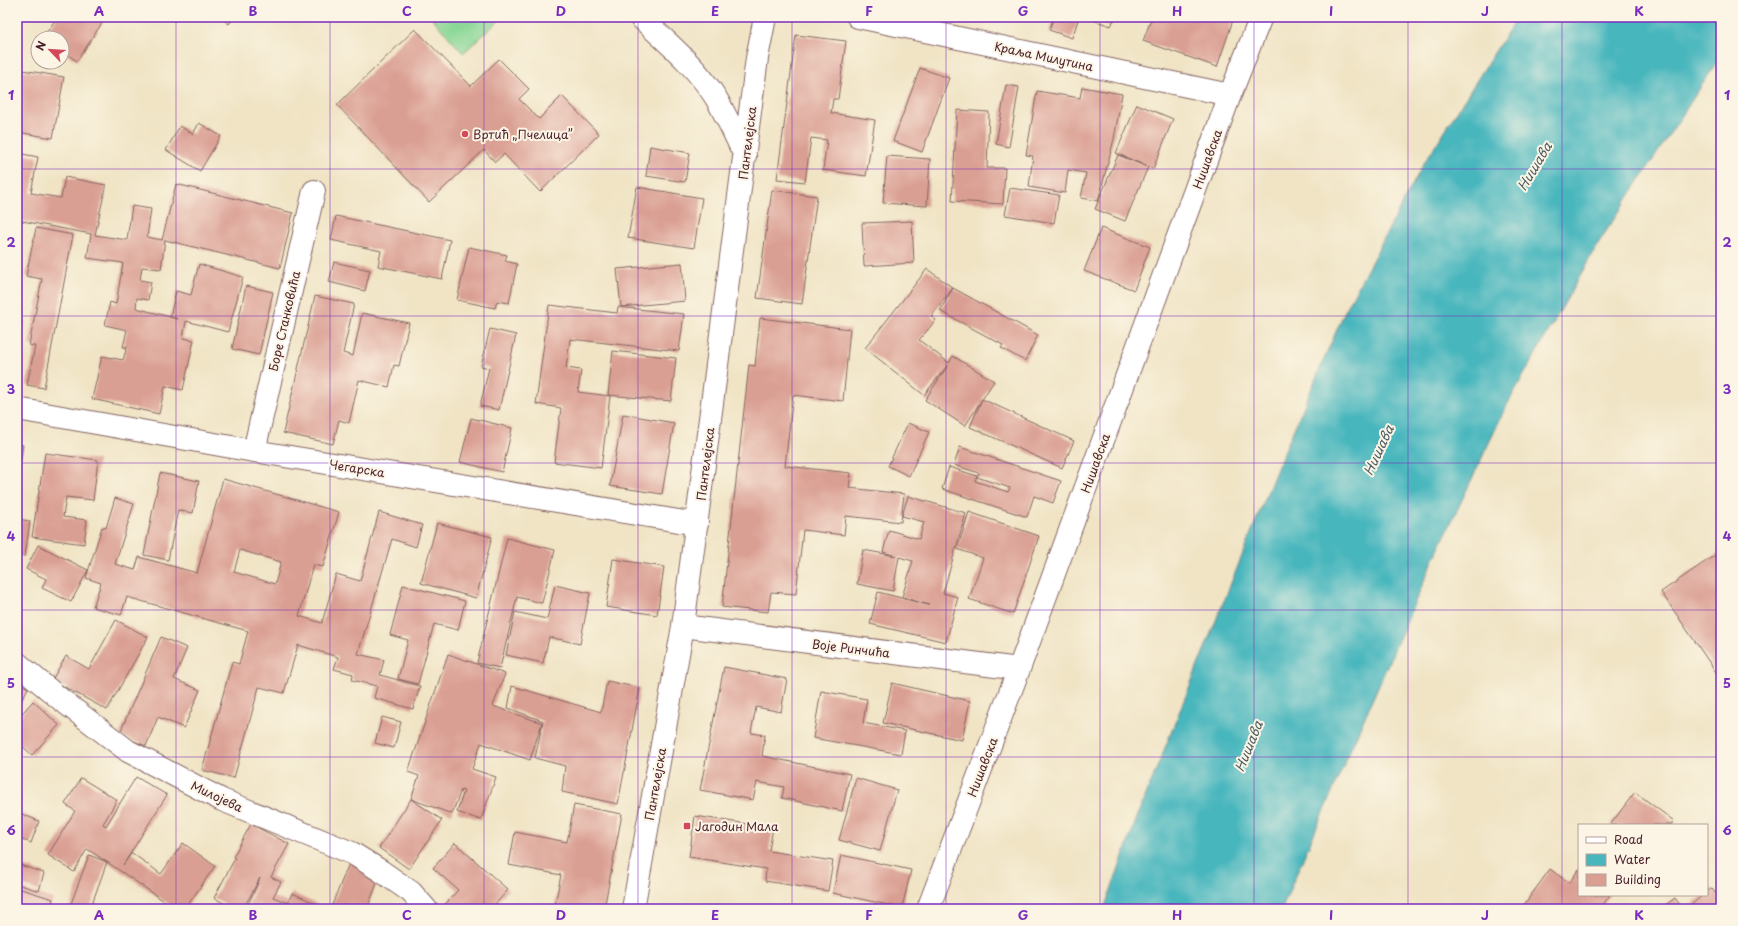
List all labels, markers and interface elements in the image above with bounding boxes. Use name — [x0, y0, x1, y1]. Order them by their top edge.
text: A — [94, 1, 104, 20]
text: B — [249, 1, 258, 20]
text: C — [402, 1, 412, 20]
text: D — [556, 1, 566, 20]
text: E — [711, 1, 719, 20]
text: F — [865, 1, 873, 20]
text: G — [1018, 1, 1028, 20]
text: H — [1172, 1, 1182, 20]
text: I — [1329, 1, 1333, 20]
text: J — [1481, 1, 1489, 20]
text: K — [1634, 1, 1644, 20]
north arrow — [30, 30, 70, 70]
street label: Краља Милутина — [993, 37, 1095, 75]
text: N — [31, 38, 50, 53]
text: 1 — [8, 85, 14, 104]
text: 1 — [1724, 85, 1730, 104]
street label: Пантелејска — [734, 105, 760, 181]
place label: Вртић „Пчелица” — [473, 125, 573, 143]
street label: Нишавска — [1188, 126, 1226, 191]
marker: Вртић „Пчелица” — [460, 129, 470, 139]
water label: Нишава — [1512, 138, 1556, 194]
text: 2 — [6, 232, 16, 251]
text: 2 — [1722, 232, 1732, 251]
street label: Боре Станковића — [264, 269, 304, 373]
text: 3 — [7, 379, 16, 398]
text: 3 — [1723, 379, 1732, 398]
water label: Нишава — [1358, 421, 1398, 478]
street label: Пантелејска — [692, 426, 718, 502]
street label: Нишавска — [1076, 430, 1114, 495]
street label: Чегарска — [328, 455, 387, 481]
text: 4 — [7, 526, 16, 545]
text: 4 — [1723, 526, 1732, 545]
street label: Воје Ринчића — [811, 634, 891, 662]
text: 5 — [7, 673, 15, 692]
text: 5 — [1723, 673, 1731, 692]
water label: Нишава — [1229, 717, 1267, 774]
street label: Нишавска — [962, 734, 1002, 799]
street label: Пантелејска — [640, 746, 670, 822]
street label: Милојева — [188, 776, 247, 816]
place label: Јагодин Мала — [695, 817, 779, 835]
text: 6 — [6, 820, 16, 839]
text: 6 — [1722, 820, 1732, 839]
marker: Јагодин Мала — [682, 821, 692, 831]
legend — [1578, 824, 1708, 896]
text: Road — [1614, 830, 1643, 848]
text: Water — [1614, 850, 1651, 868]
text: Building — [1614, 870, 1661, 888]
text: A — [94, 905, 104, 924]
text: B — [249, 905, 258, 924]
text: C — [402, 905, 412, 924]
text: D — [556, 905, 566, 924]
text: E — [711, 905, 719, 924]
text: F — [865, 905, 873, 924]
text: G — [1018, 905, 1028, 924]
text: H — [1172, 905, 1182, 924]
text: I — [1329, 905, 1333, 924]
text: J — [1481, 905, 1489, 924]
text: K — [1634, 905, 1644, 924]

